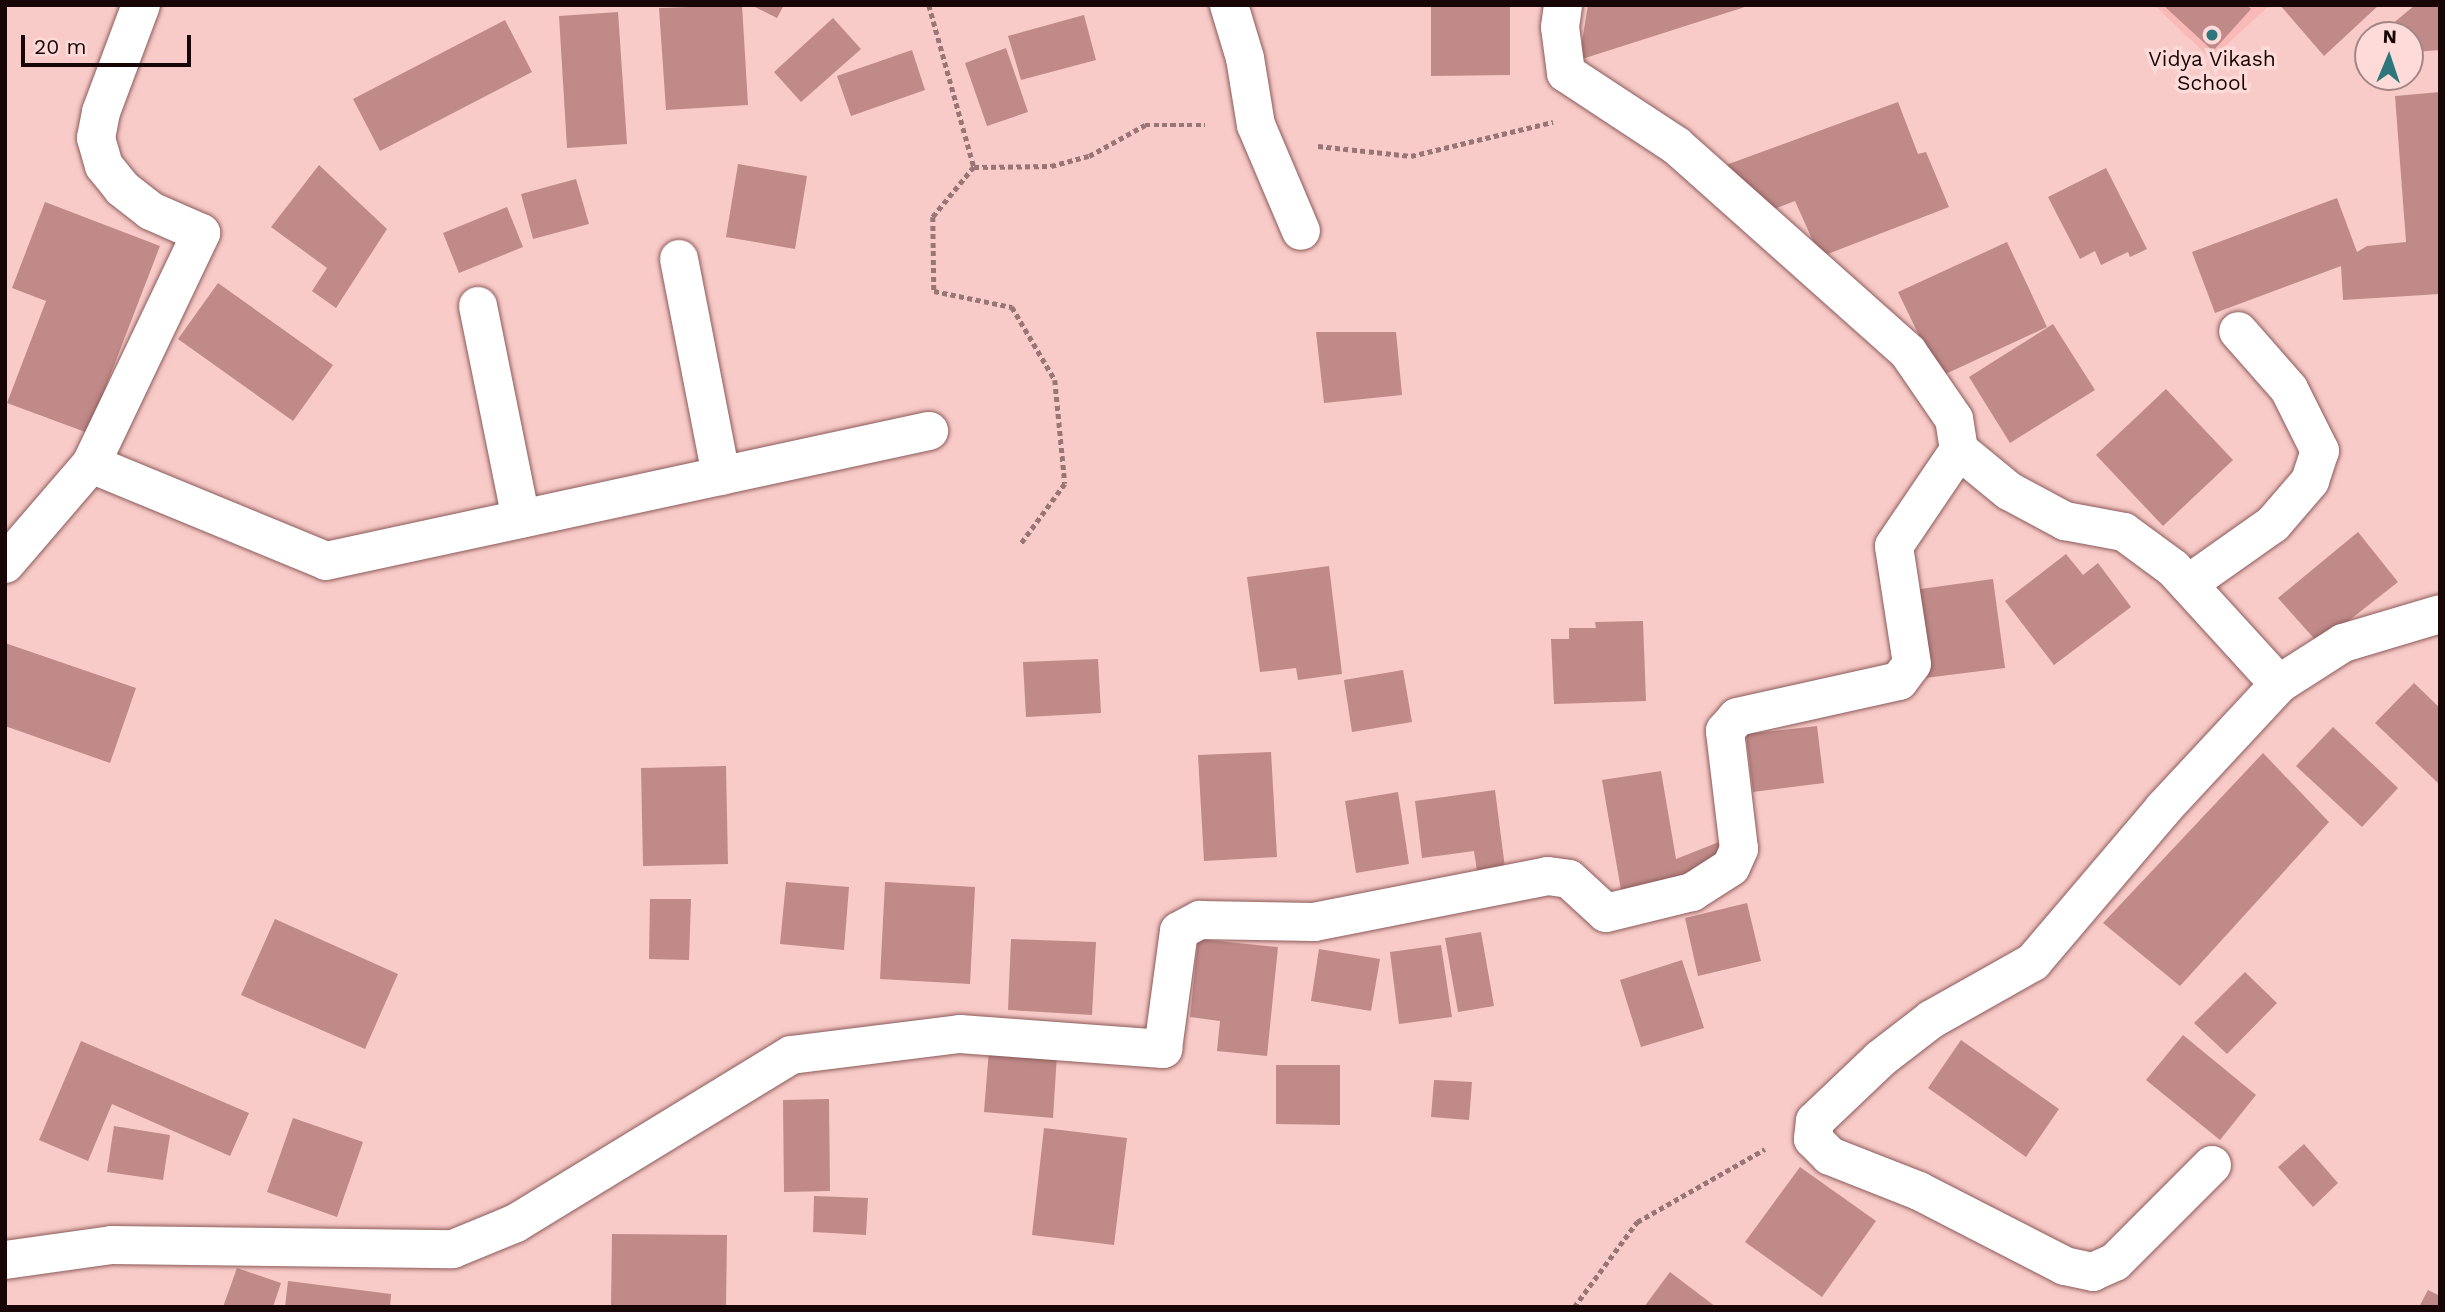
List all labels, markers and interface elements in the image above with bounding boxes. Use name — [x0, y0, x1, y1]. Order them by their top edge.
scale bar — [24, 21, 194, 65]
north arrow — [2354, 21, 2424, 91]
text: N — [2382, 25, 2397, 48]
marker: Vidya Vikash School — [2204, 27, 2220, 43]
text: 20 m — [34, 34, 86, 59]
place label: Vidya Vikash School — [2148, 46, 2276, 96]

